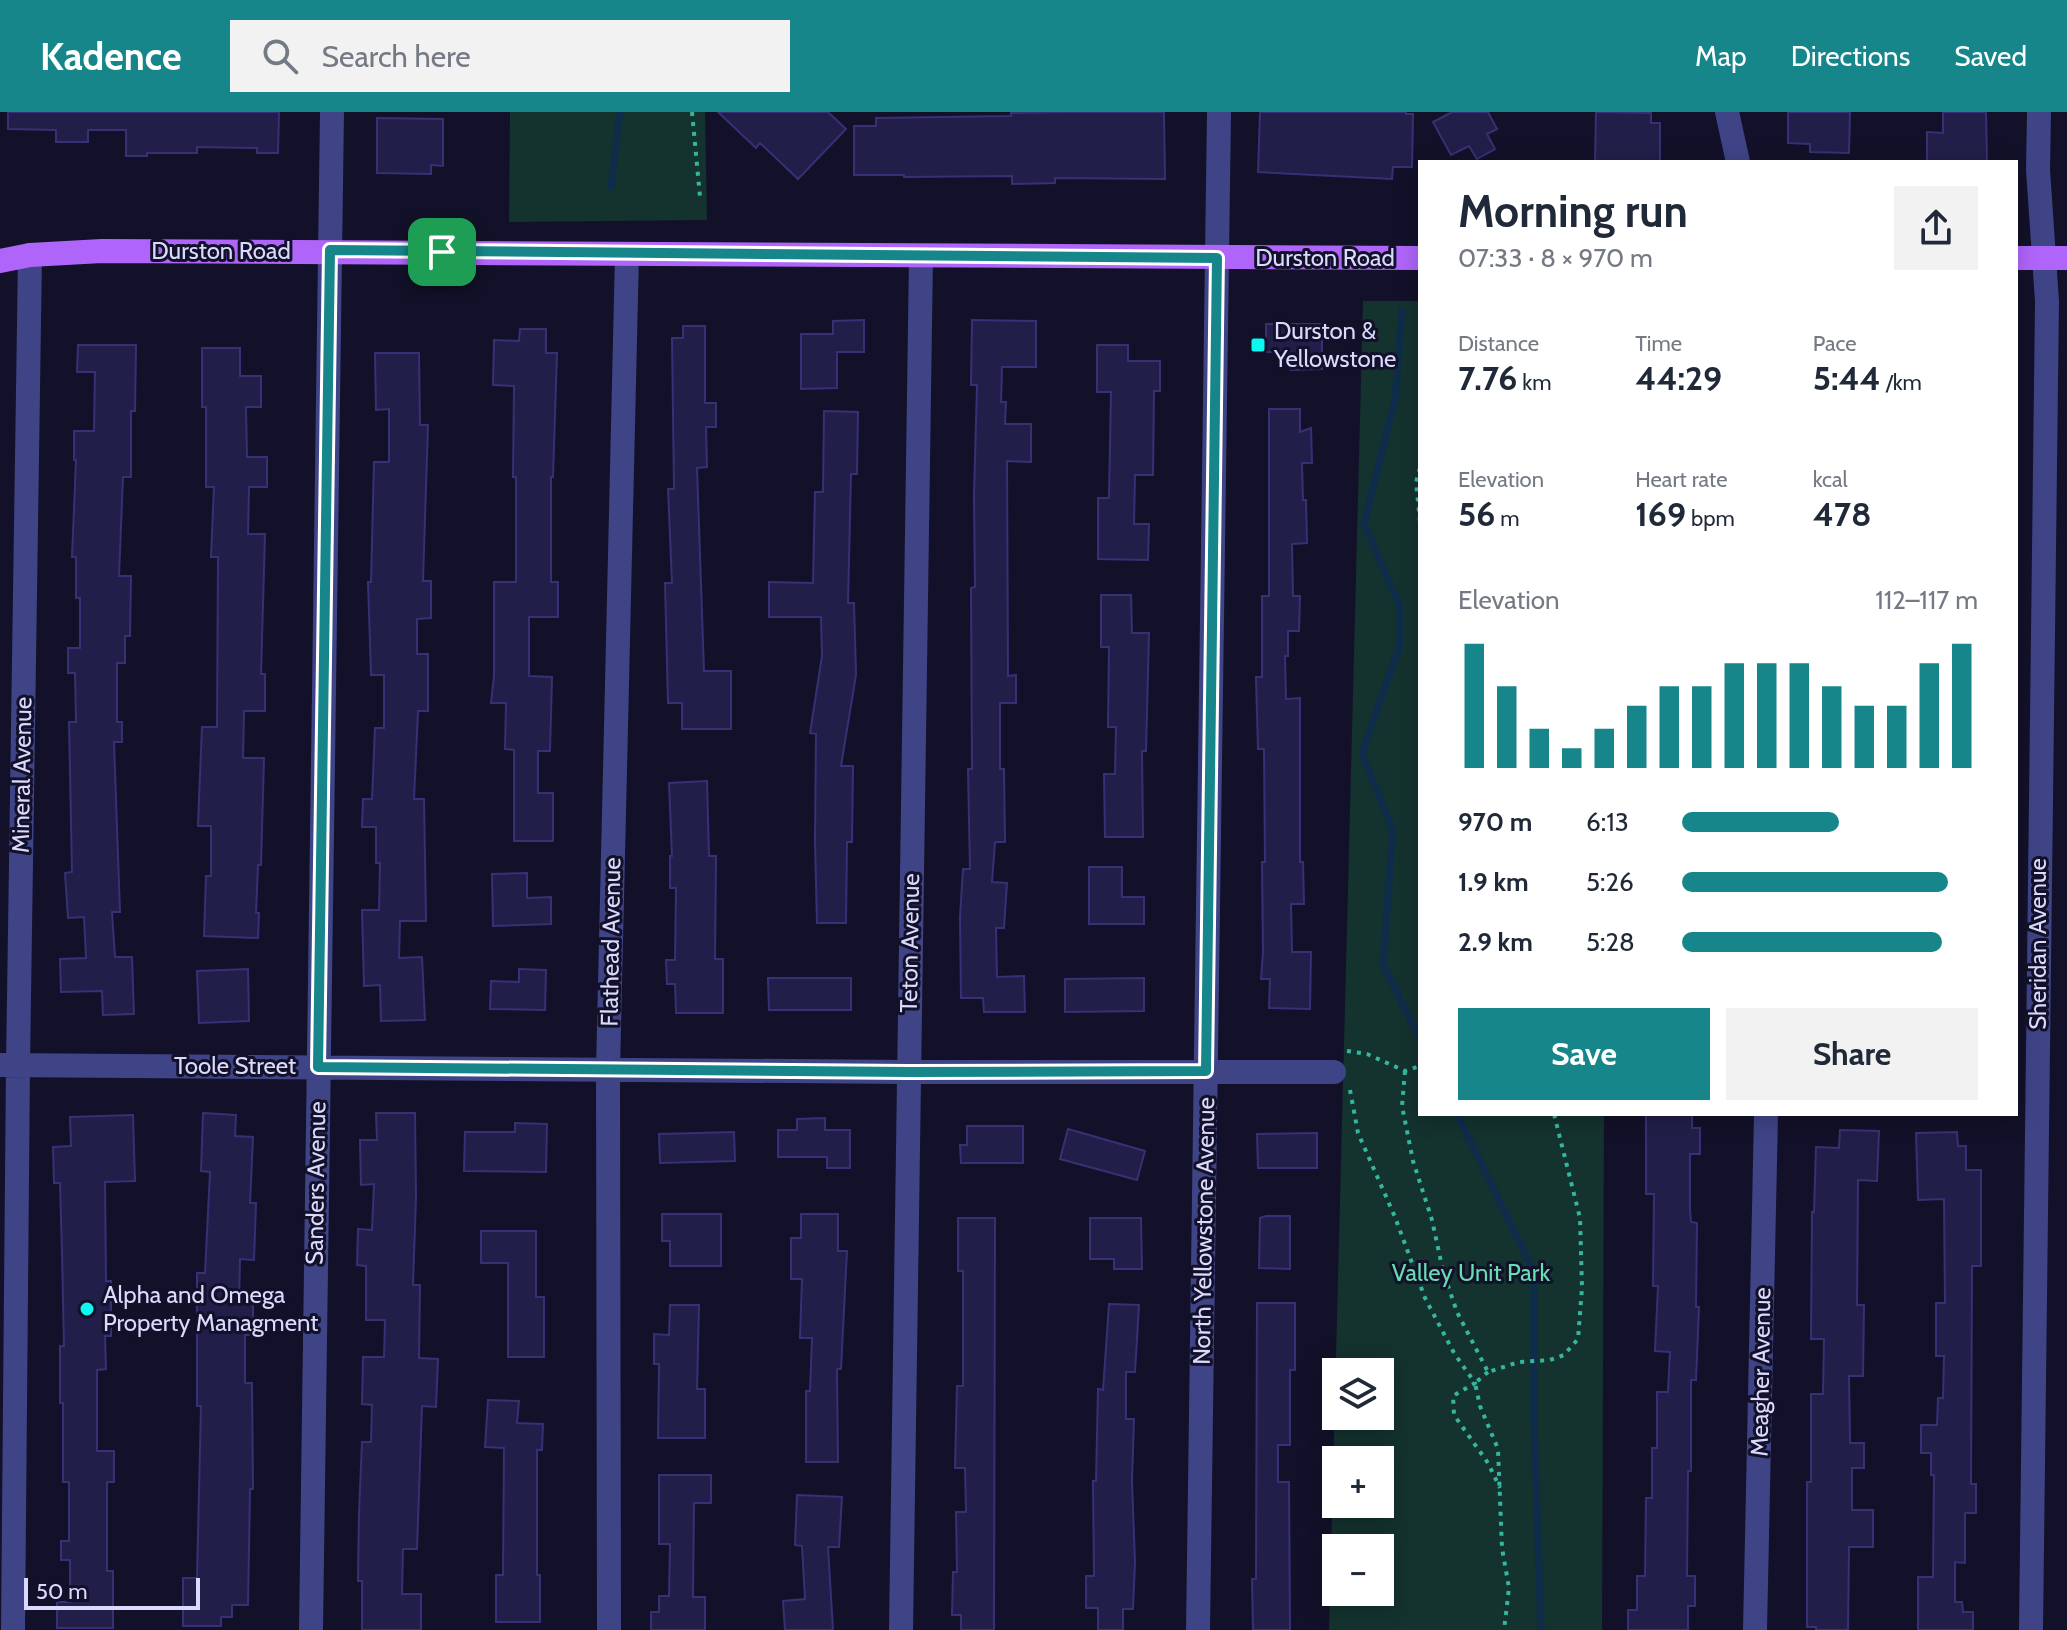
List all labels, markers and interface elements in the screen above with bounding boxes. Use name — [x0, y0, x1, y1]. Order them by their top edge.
search box — [230, 20, 790, 92]
text: Kadence — [40, 33, 182, 80]
icon: search — [258, 34, 302, 78]
text: Search here — [322, 38, 471, 75]
text: Map — [1695, 39, 1747, 73]
text: Directions — [1791, 39, 1910, 73]
text: Saved — [1954, 39, 2027, 73]
text: Morning run — [1458, 185, 1688, 238]
button: share — [1894, 186, 1978, 270]
pin — [408, 218, 476, 286]
icon: arrive — [420, 230, 464, 274]
street label: Durston Road — [151, 236, 291, 265]
text: 07:33 · 8 × 970 m — [1458, 242, 1653, 274]
street label: Durston Road — [1255, 243, 1395, 272]
place label: Durston & Yellowstone — [1273, 316, 1396, 373]
text: Distance — [1458, 330, 1539, 357]
text: Time — [1635, 330, 1682, 357]
text: Pace — [1813, 330, 1857, 357]
marker: Durston & Yellowstone — [1249, 336, 1267, 354]
text: 7.76 — [1458, 357, 1517, 399]
text: 44:29 — [1635, 357, 1722, 399]
text: 5:44 — [1813, 357, 1881, 399]
text: km — [1517, 369, 1552, 396]
text: /km — [1881, 369, 1922, 396]
text: Elevation — [1458, 466, 1544, 493]
text: Heart rate — [1635, 466, 1727, 493]
text: kcal — [1813, 466, 1848, 493]
text: 56 — [1458, 493, 1495, 535]
text: 169 — [1635, 493, 1686, 535]
text: 478 — [1813, 493, 1872, 535]
text: m — [1495, 505, 1520, 532]
text: bpm — [1686, 505, 1735, 532]
text: Elevation — [1458, 584, 1560, 616]
text: 112–117 m — [1875, 584, 1978, 616]
street label: Mineral Avenue — [6, 697, 37, 853]
text: 970 m — [1458, 806, 1532, 838]
text: 6:13 — [1586, 806, 1629, 838]
street label: Flathead Avenue — [595, 857, 626, 1027]
street label: Sheridan Avenue — [2023, 858, 2052, 1030]
text: 1.9 km — [1458, 866, 1529, 898]
text: 5:26 — [1586, 866, 1634, 898]
street label: Teton Avenue — [894, 873, 925, 1013]
text: 2.9 km — [1458, 926, 1533, 958]
text: 5:28 — [1586, 926, 1635, 958]
button: Save — [1458, 1008, 1710, 1100]
button: Share — [1726, 1008, 1978, 1100]
street label: Toole Street — [174, 1051, 296, 1080]
street label: North Yellowstone Avenue — [1187, 1097, 1220, 1365]
street label: Sanders Avenue — [300, 1101, 331, 1265]
park label: Valley Unit Park — [1392, 1258, 1550, 1287]
place label: Alpha and Omega Property Managment — [103, 1280, 318, 1337]
street label: Meagher Avenue — [1745, 1287, 1776, 1457]
marker: Alpha and Omega Property Managment — [78, 1300, 96, 1318]
map controls — [1322, 1358, 1394, 1606]
button: layers — [1322, 1358, 1394, 1430]
button: + — [1322, 1446, 1394, 1518]
button: − — [1322, 1534, 1394, 1606]
scale bar — [24, 1574, 200, 1610]
text: 50 m — [36, 1578, 88, 1605]

